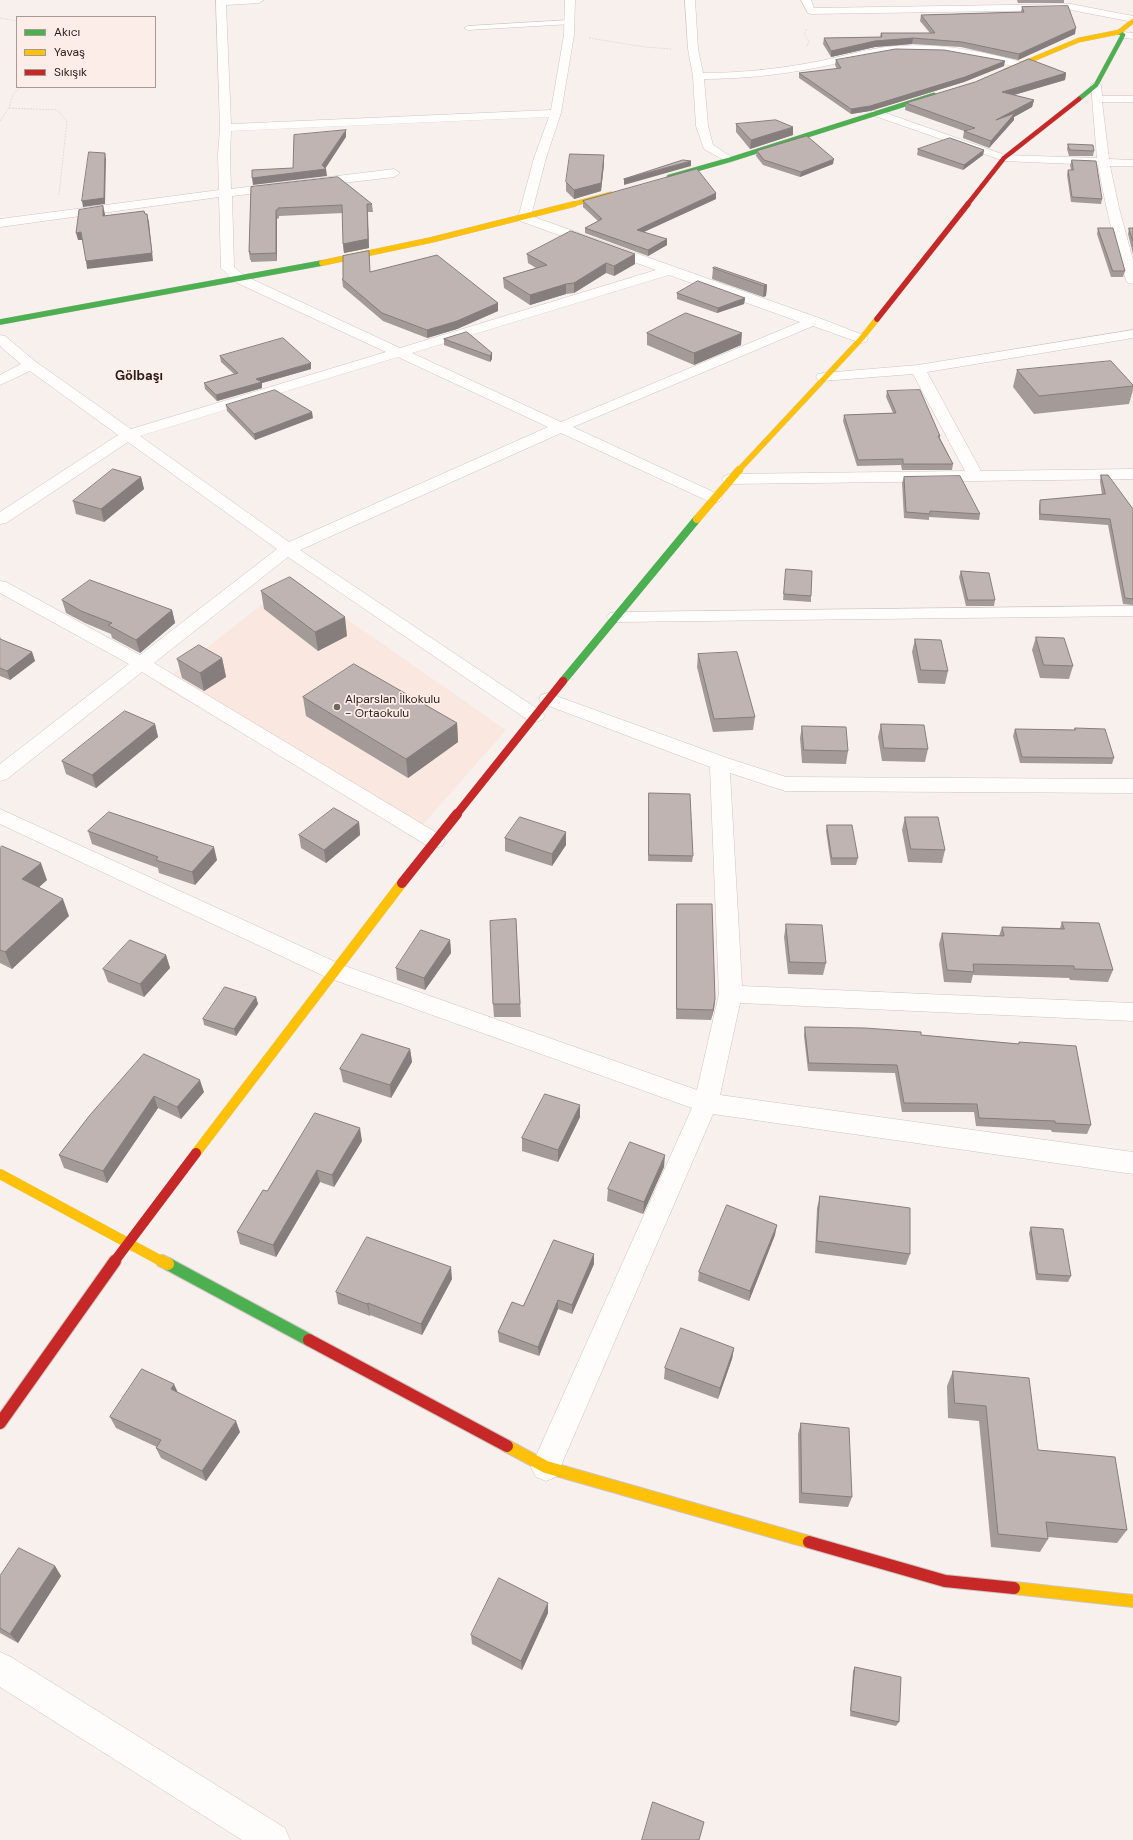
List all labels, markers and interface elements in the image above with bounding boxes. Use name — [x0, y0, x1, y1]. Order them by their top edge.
legend — [16, 16, 156, 88]
text: Akıcı — [54, 24, 80, 40]
text: Yavaş — [54, 44, 85, 60]
text: Sıkışık — [54, 64, 87, 80]
district label: Gölbaşı — [115, 369, 163, 385]
place label: Alparslan İlkokulu - Ortaokulu — [345, 693, 440, 721]
marker: Alparslan İlkokulu - Ortaokulu — [332, 702, 342, 712]

